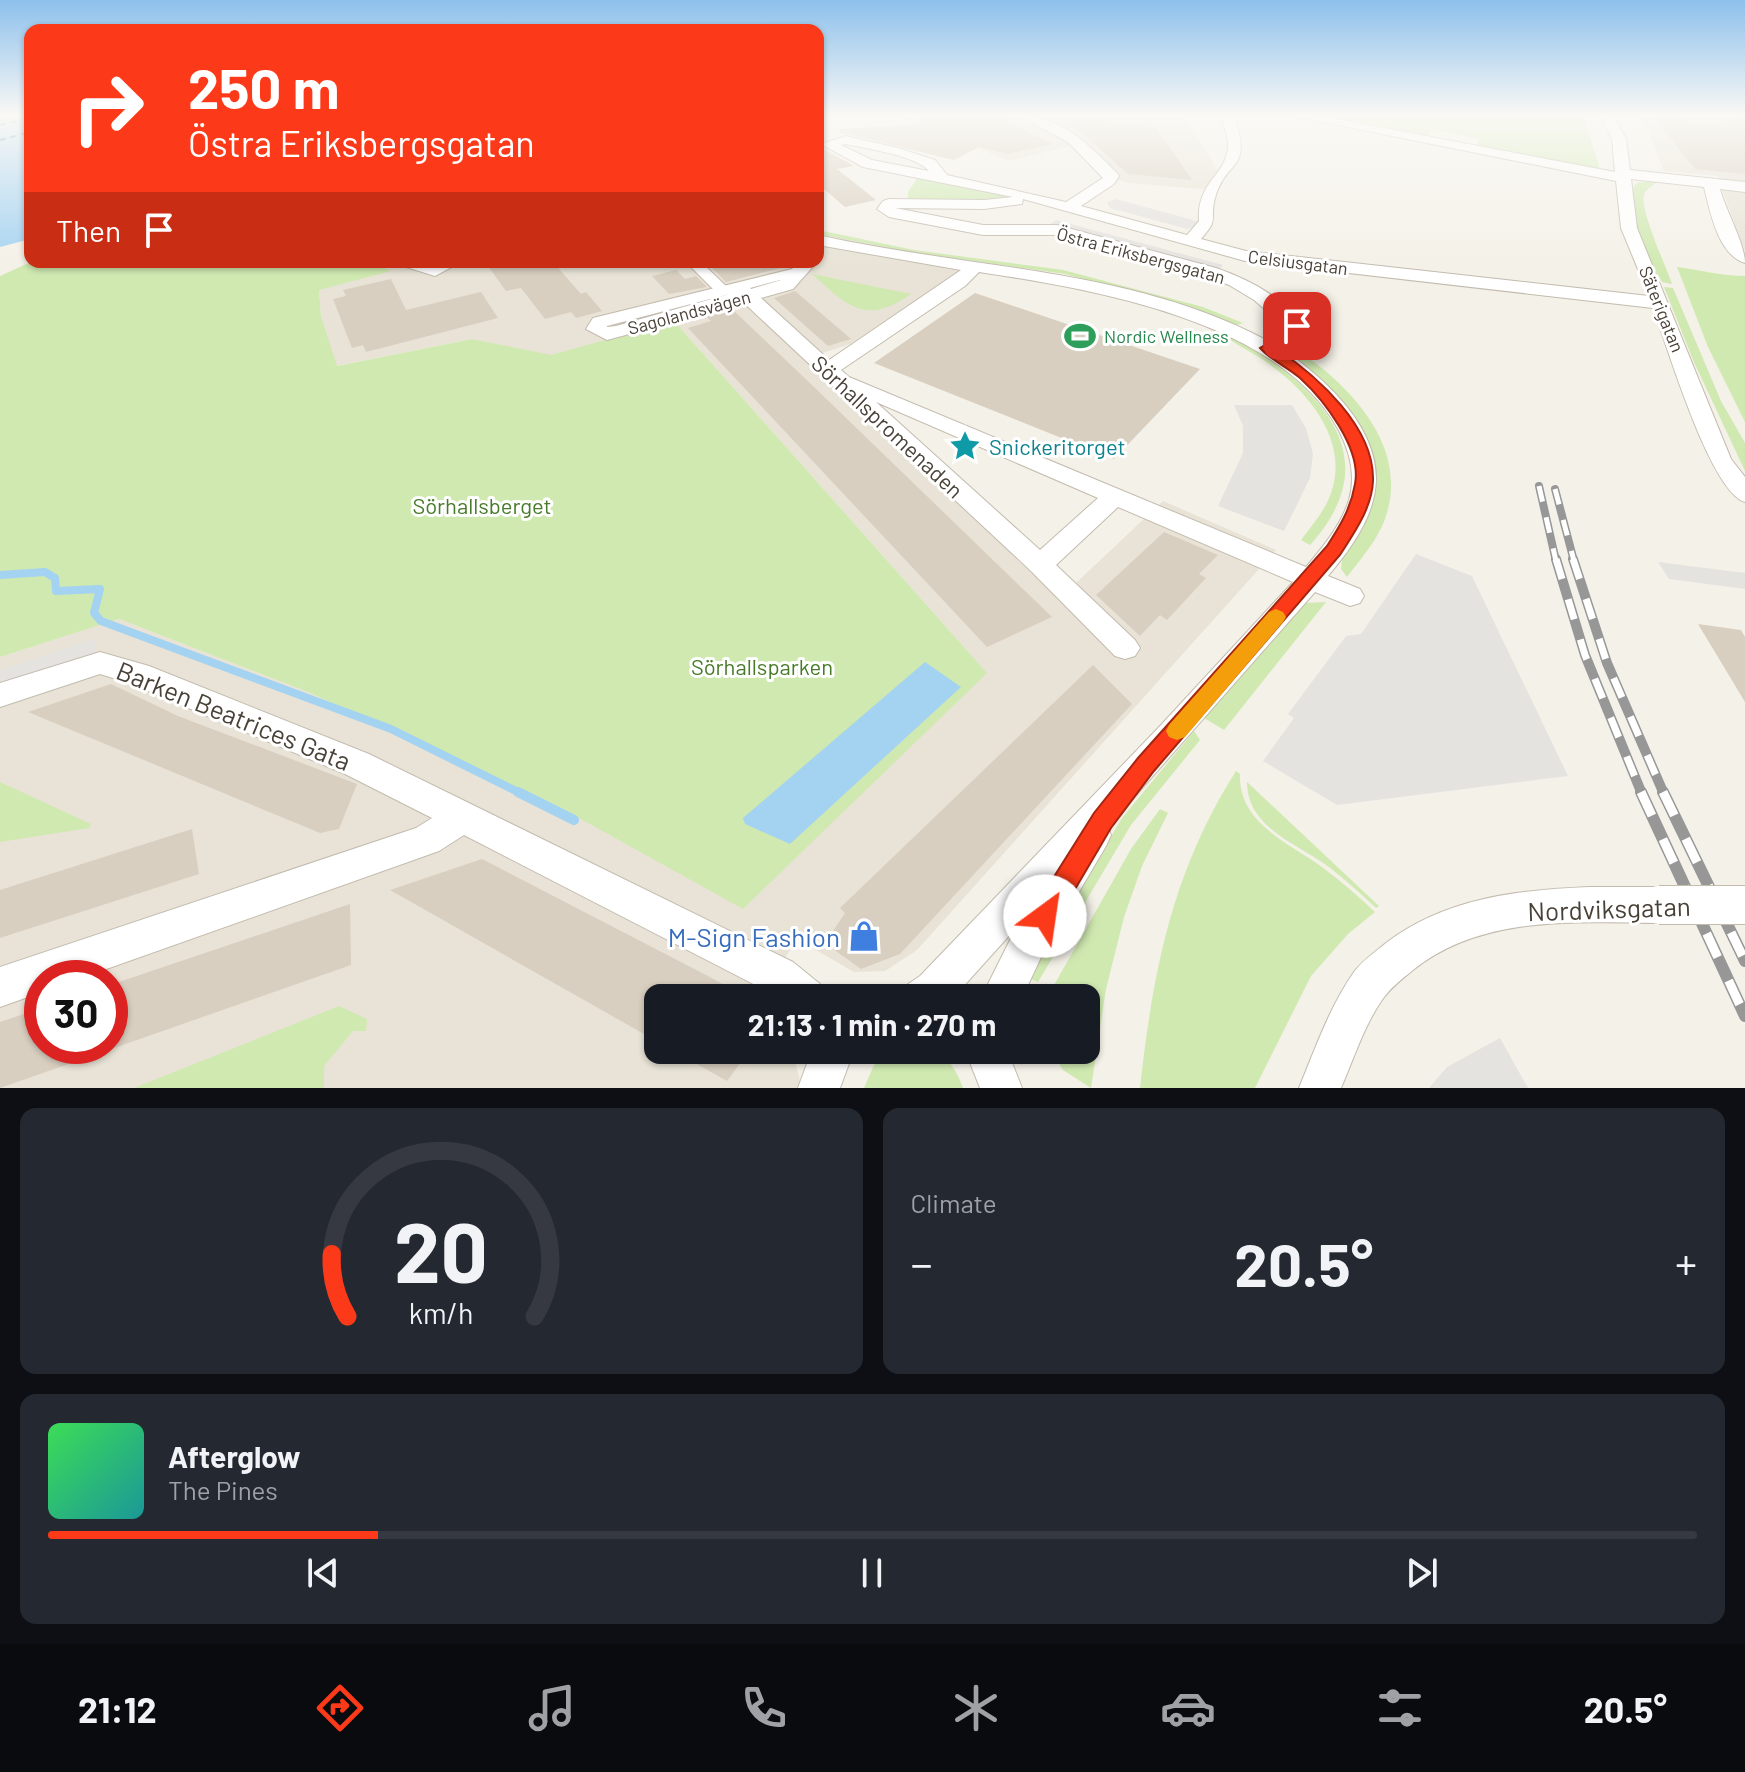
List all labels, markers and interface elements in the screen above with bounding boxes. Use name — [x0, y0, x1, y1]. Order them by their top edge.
text: 250 m — [188, 53, 339, 120]
icon: right — [56, 56, 160, 160]
text: Östra Eriksbergsgatan — [188, 121, 535, 164]
icon: arrive — [137, 208, 181, 252]
text: Then — [56, 212, 121, 248]
street label: Östra Eriksbergsgatan — [1054, 222, 1228, 288]
street label: Celsiusgatan — [1247, 245, 1349, 279]
street label: Säterigatan — [1635, 263, 1689, 355]
street label: Sagolandsvägen — [625, 285, 753, 339]
pin — [1263, 292, 1331, 360]
icon: arrive — [1275, 304, 1319, 348]
sports icon: Nordic Wellness — [1063, 319, 1097, 353]
place label: Nordic Wellness — [1104, 325, 1229, 347]
street label: Sörhallspromenaden — [807, 349, 969, 503]
place icon: Snickeritorget — [948, 429, 982, 463]
place label: Snickeritorget — [989, 433, 1125, 459]
park label: Sörhallsberget — [412, 492, 552, 518]
park label: Sörhallsparken — [691, 653, 833, 679]
street label: Barken Beatrices Gata — [112, 654, 356, 776]
position arrow — [1003, 874, 1087, 958]
street label: Nordviksgatan — [1527, 890, 1691, 926]
shop icon: M-Sign Fashion — [847, 919, 881, 953]
place label: M-Sign Fashion — [668, 921, 840, 952]
speed limit sign: 30 — [24, 960, 128, 1064]
text: 21:13 · 1 min · 270 m — [748, 1006, 996, 1042]
text: Climate — [911, 1187, 997, 1218]
text: 20 — [394, 1200, 488, 1300]
text: 20.5° — [1234, 1227, 1373, 1299]
text: − — [911, 1236, 933, 1289]
text: + — [1675, 1236, 1697, 1289]
text: km/h — [409, 1295, 474, 1330]
text: Afterglow — [168, 1438, 301, 1474]
text: The Pines — [168, 1474, 278, 1505]
icon: previous — [301, 1551, 345, 1595]
icon: pause — [850, 1551, 894, 1595]
icon: next — [1400, 1551, 1444, 1595]
icon: directions — [312, 1680, 368, 1736]
icon: music — [524, 1680, 580, 1736]
icon: phone — [736, 1680, 792, 1736]
icon: climate — [948, 1680, 1004, 1736]
icon: car — [1160, 1680, 1216, 1736]
icon: filters — [1372, 1680, 1428, 1736]
text: 21:12 — [78, 1687, 157, 1730]
text: 20.5° — [1584, 1687, 1667, 1730]

